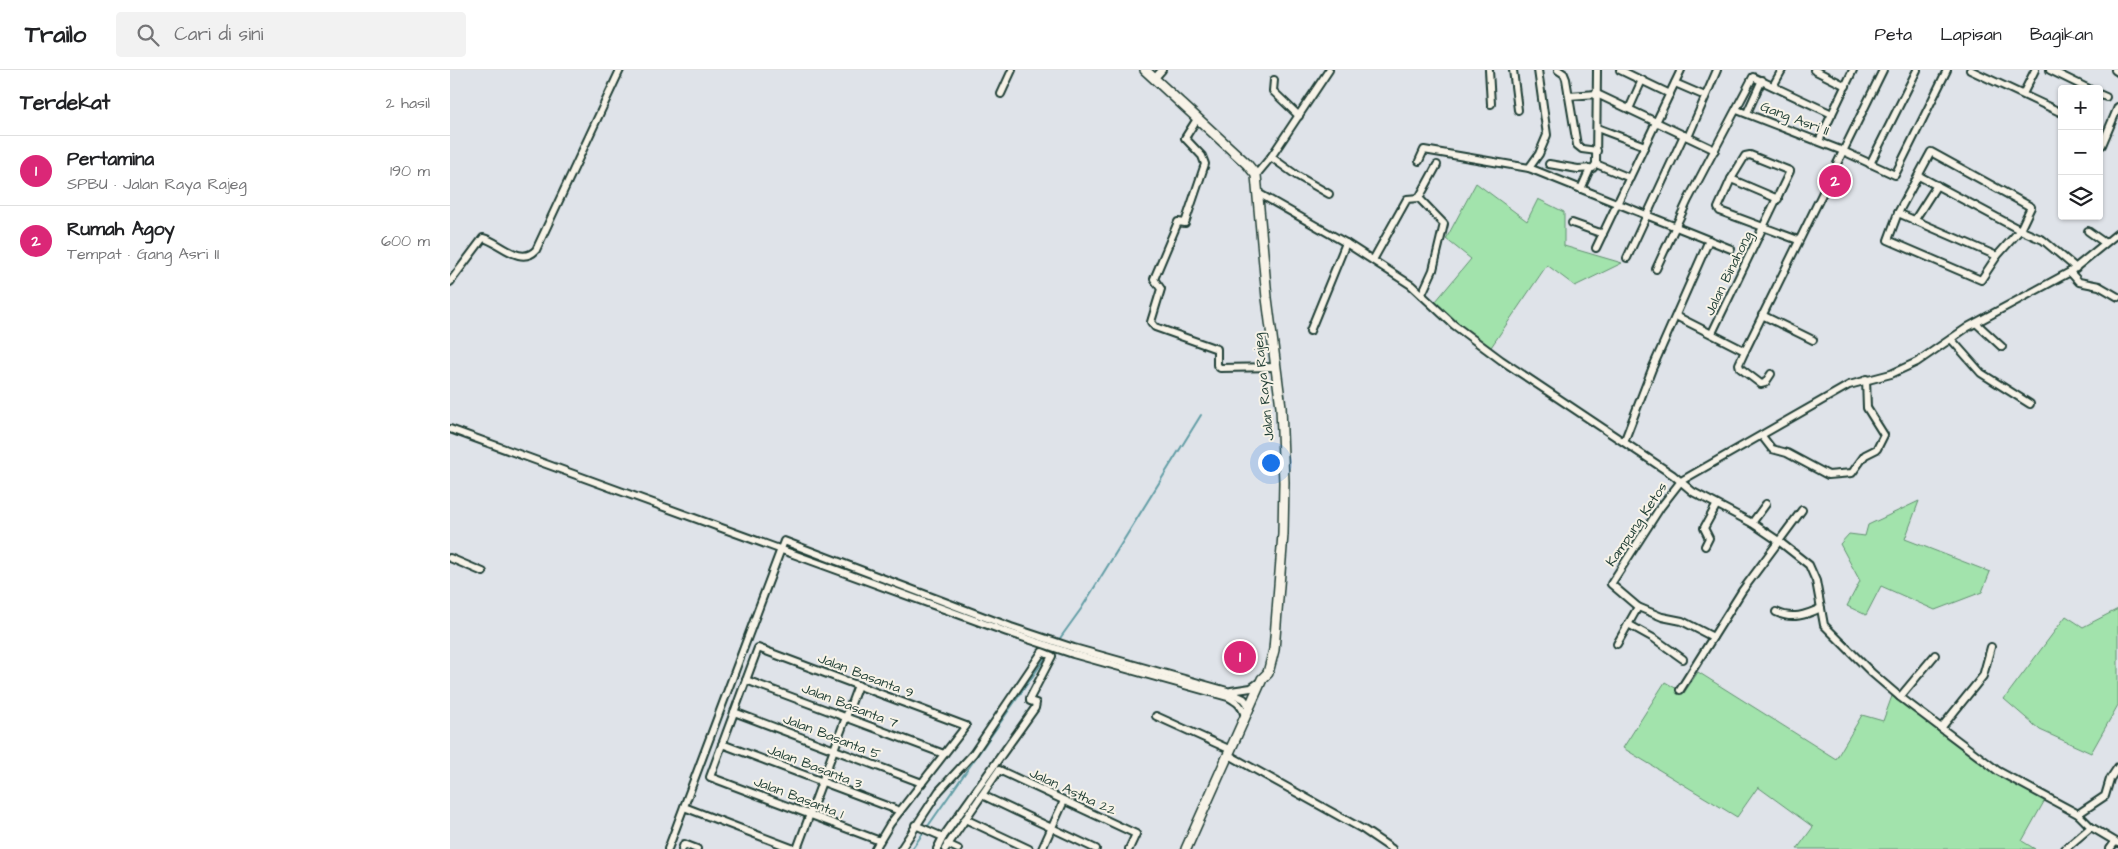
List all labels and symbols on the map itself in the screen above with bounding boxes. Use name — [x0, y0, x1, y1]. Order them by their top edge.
street label: Gang Asri II — [1757, 97, 1832, 141]
pin: 2 — [1819, 162, 1851, 200]
street label: Jalan Binahong — [1700, 228, 1758, 319]
street label: Jalan Raya Rajeg — [1248, 332, 1280, 442]
your location — [1258, 450, 1284, 476]
street label: Kampung Ketos — [1601, 478, 1672, 571]
pin: 1 — [1224, 638, 1256, 676]
street label: Jalan Basanta 9 — [815, 648, 916, 703]
street label: Jalan Basanta 7 — [799, 678, 901, 734]
street label: Jalan Basanta 5 — [780, 709, 883, 765]
street label: Jalan Basanta 3 — [764, 740, 865, 794]
street label: Jalan Astha 22 — [1026, 763, 1119, 821]
street label: Jalan Basanta 1 — [751, 772, 847, 824]

